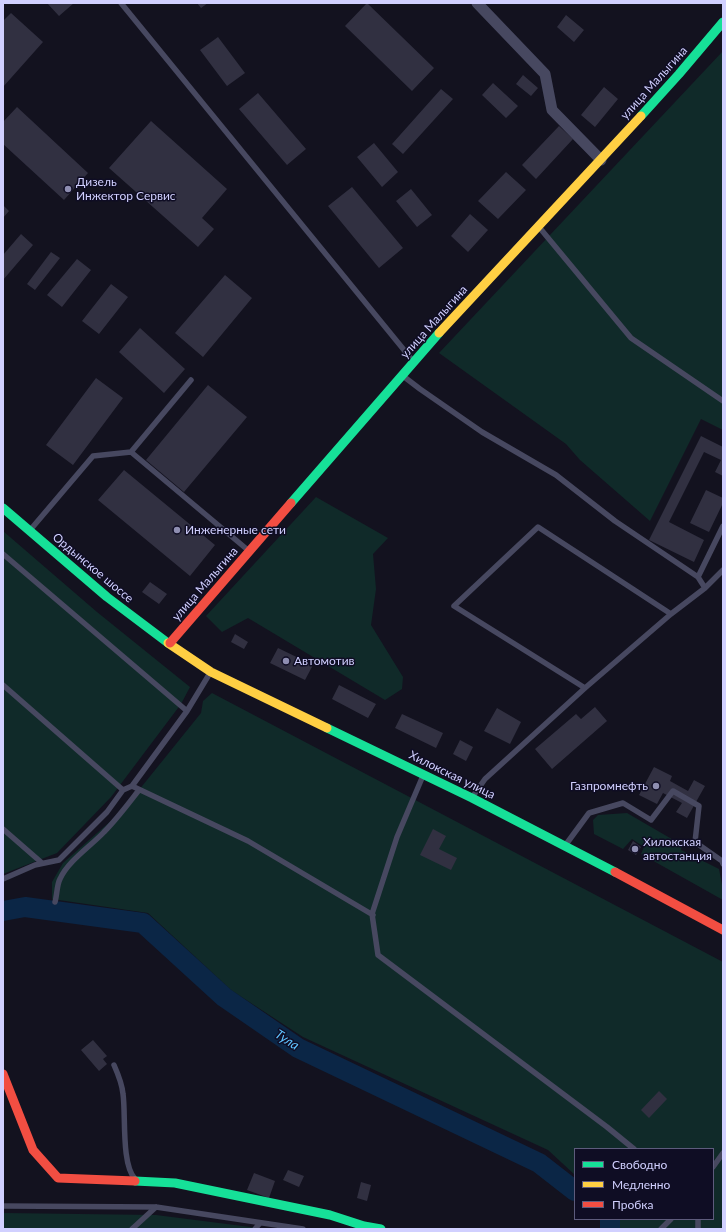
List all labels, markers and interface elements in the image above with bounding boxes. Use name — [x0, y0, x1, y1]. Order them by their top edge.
street label: улица Малыгина — [618, 44, 690, 122]
place label: Дизель Инжектор Сервис — [76, 175, 176, 203]
marker: Дизель Инжектор Сервис — [63, 184, 73, 194]
street label: улица Малыгина — [398, 283, 470, 361]
place label: Инженерные сети — [185, 523, 286, 537]
marker: Инженерные сети — [172, 525, 182, 535]
street label: Ордынское шоссе — [50, 530, 136, 606]
street label: улица Малыгина — [169, 544, 241, 624]
place label: Автомотив — [294, 654, 355, 668]
marker: Автомотив — [281, 656, 291, 666]
street label: Хилокская улица — [407, 748, 497, 802]
place label: Газпромнефть — [570, 779, 648, 793]
marker: Газпромнефть — [651, 781, 661, 791]
place label: Хилокская автостанция — [643, 835, 712, 863]
marker: Хилокская автостанция — [630, 844, 640, 854]
water label: Тула — [272, 1027, 302, 1053]
legend — [574, 1148, 714, 1220]
text: Свободно — [612, 1157, 667, 1172]
text: Медленно — [612, 1177, 670, 1192]
text: Пробка — [612, 1197, 653, 1212]

